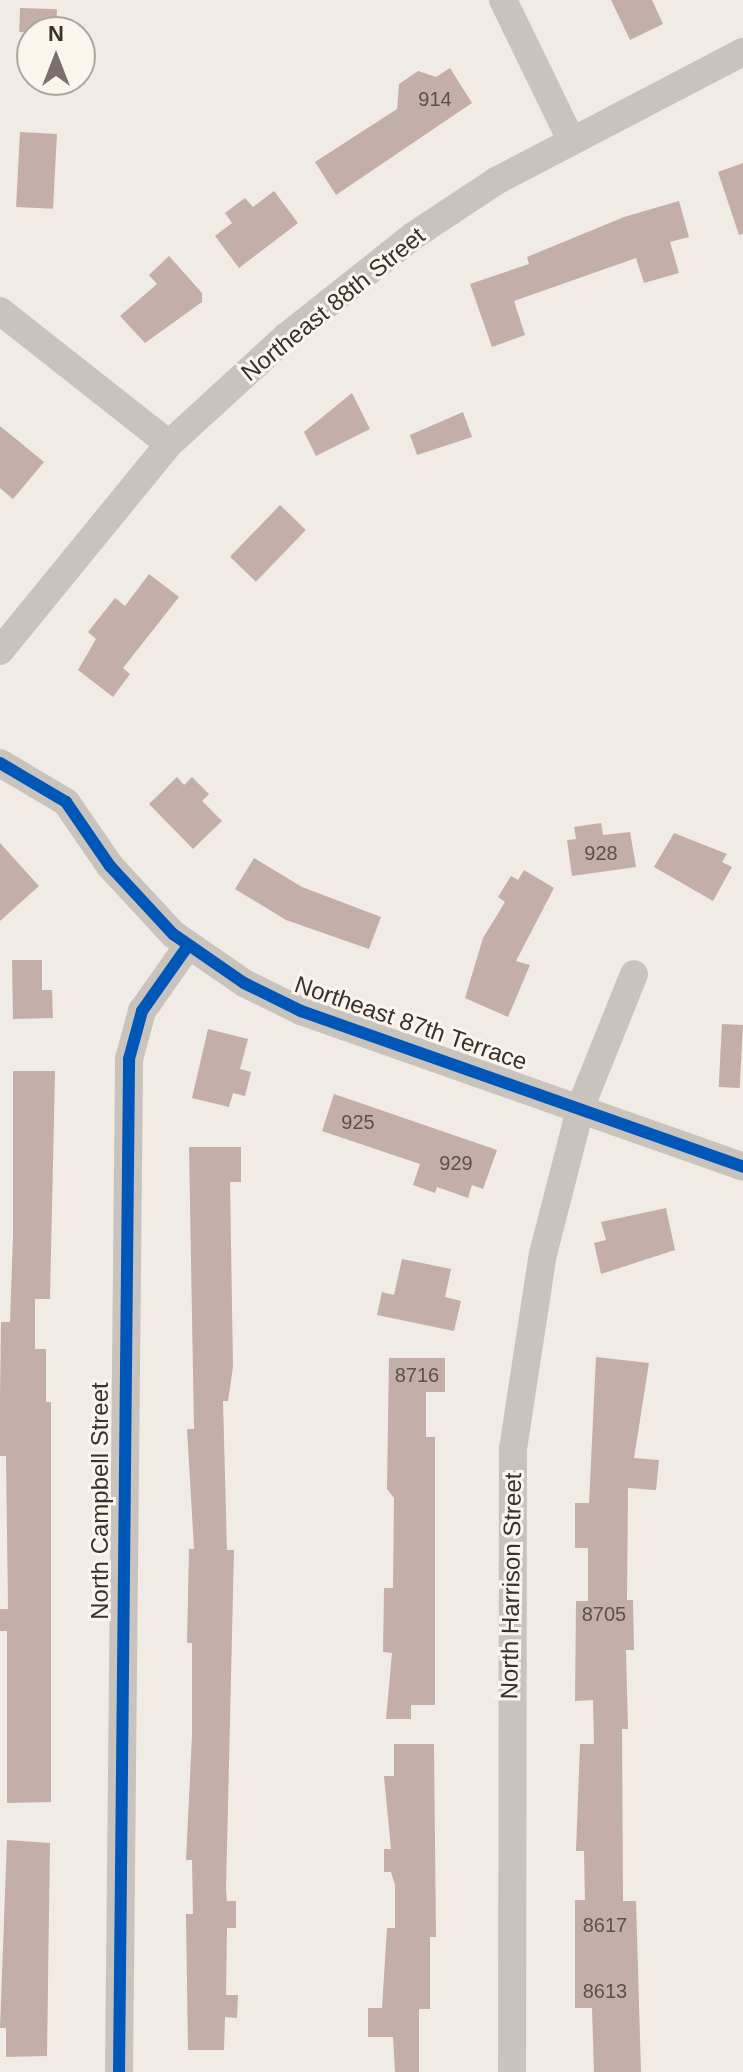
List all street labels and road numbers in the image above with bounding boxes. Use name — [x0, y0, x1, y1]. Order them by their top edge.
street label: Northeast 88th Street — [235, 221, 431, 387]
street label: Northeast 87th Terrace — [291, 970, 531, 1076]
street label: North Campbell Street — [86, 1382, 114, 1620]
street label: North Harrison Street — [495, 1472, 527, 1700]

